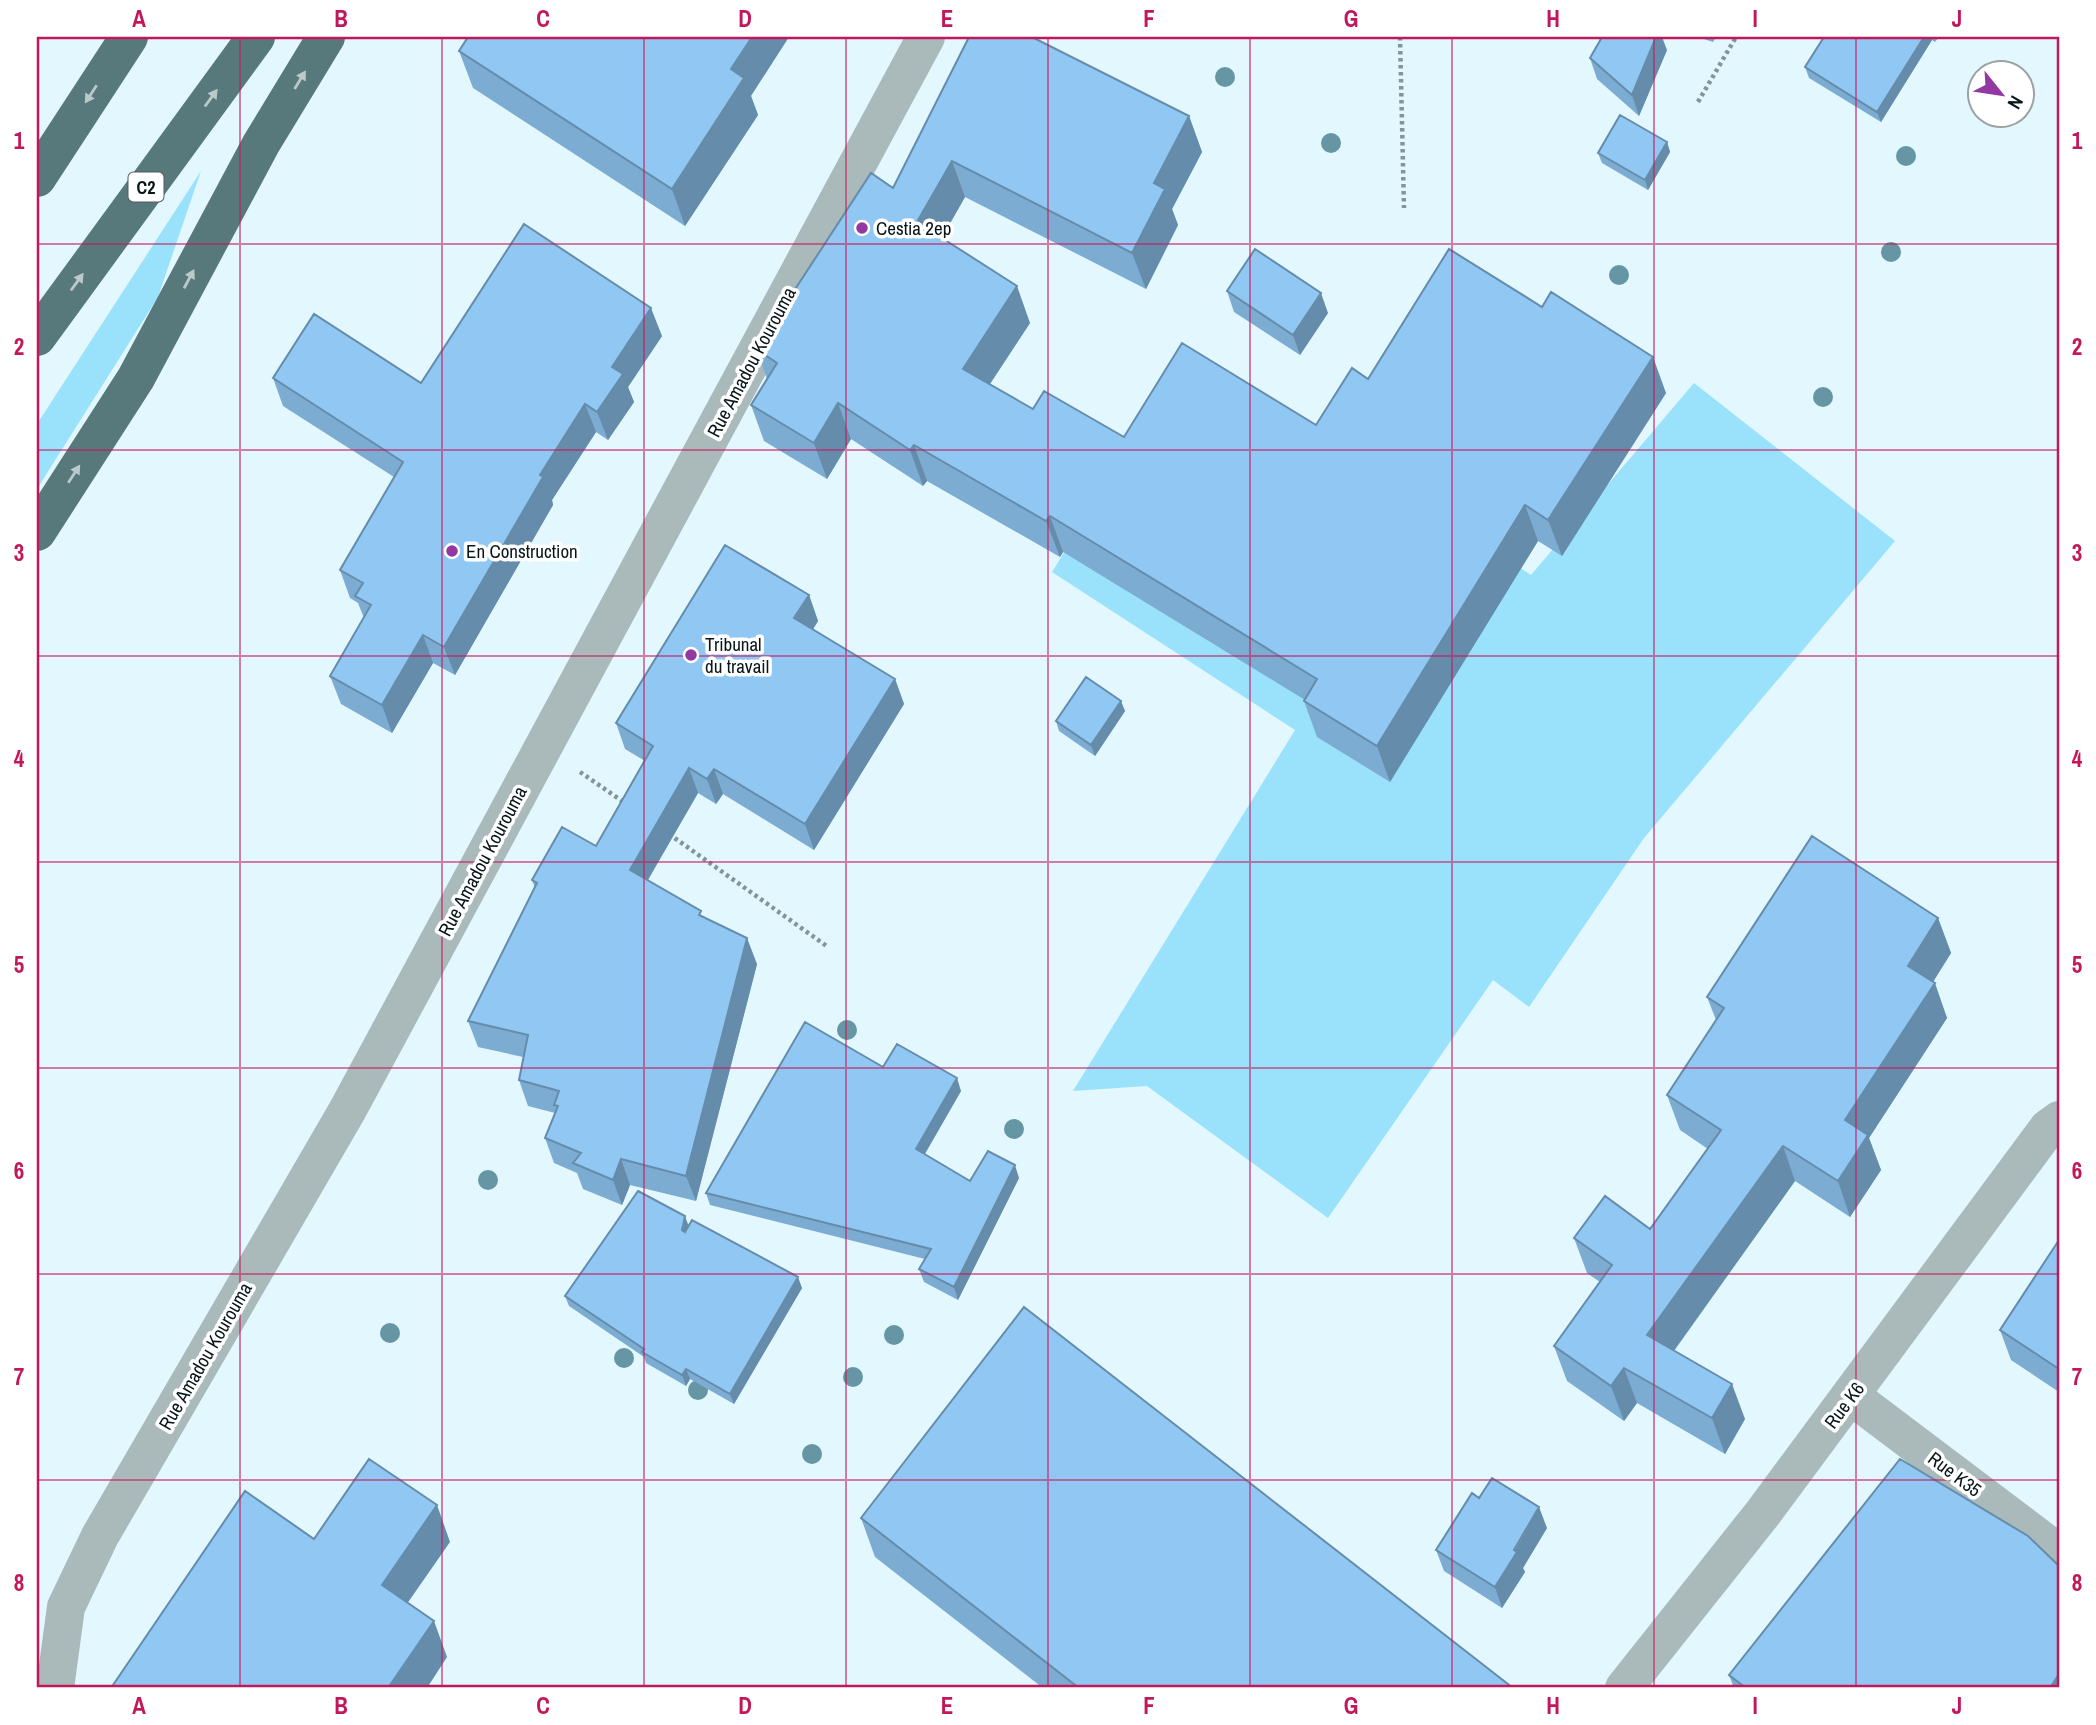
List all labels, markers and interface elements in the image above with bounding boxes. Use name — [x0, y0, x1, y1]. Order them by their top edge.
text: A — [132, 3, 146, 34]
text: B — [334, 3, 348, 34]
text: C — [536, 3, 550, 34]
text: D — [738, 3, 752, 34]
text: E — [941, 3, 953, 34]
text: F — [1143, 3, 1155, 34]
text: G — [1344, 3, 1358, 34]
text: H — [1546, 3, 1560, 34]
text: I — [1752, 3, 1758, 34]
text: J — [1952, 3, 1962, 34]
north arrow — [1966, 60, 2036, 130]
one-way arrow — [293, 70, 306, 89]
one-way arrow — [85, 84, 98, 104]
one-way arrow — [203, 89, 217, 107]
text: N — [2002, 91, 2030, 114]
text: 1 — [14, 125, 25, 156]
text: 1 — [2072, 125, 2083, 156]
road number: C2 — [128, 172, 164, 202]
place label: Cestia 2ep — [876, 215, 951, 241]
marker: Cestia 2ep — [854, 220, 870, 236]
one-way arrow — [183, 269, 195, 288]
one-way arrow — [69, 273, 83, 291]
street label: Rue Amadou Kourouma — [700, 282, 802, 442]
text: 2 — [14, 331, 24, 362]
text: 2 — [2072, 331, 2082, 362]
one-way arrow — [67, 465, 80, 484]
text: 3 — [14, 537, 24, 568]
text: 3 — [2072, 537, 2082, 568]
place label: En Construction — [466, 538, 578, 564]
marker: En Construction — [444, 543, 460, 559]
place label: Tribunal du travail — [705, 631, 769, 679]
marker: Tribunal du travail — [683, 647, 699, 663]
text: 4 — [14, 743, 25, 774]
text: 4 — [2072, 743, 2083, 774]
street label: Rue Amadou Kourouma — [431, 781, 533, 941]
text: 5 — [14, 949, 24, 980]
text: 5 — [2072, 949, 2082, 980]
text: 6 — [14, 1155, 24, 1186]
text: 6 — [2072, 1155, 2082, 1186]
street label: Rue Amadou Kourouma — [152, 1277, 258, 1435]
text: 7 — [14, 1361, 24, 1392]
text: 7 — [2072, 1361, 2082, 1392]
street label: Rue K6 — [1818, 1376, 1870, 1434]
street label: Rue K35 — [1923, 1445, 1987, 1503]
text: 8 — [14, 1567, 24, 1598]
text: 8 — [2072, 1567, 2082, 1598]
text: A — [132, 1690, 146, 1721]
text: B — [334, 1690, 348, 1721]
text: C — [536, 1690, 550, 1721]
text: D — [738, 1690, 752, 1721]
text: E — [941, 1690, 953, 1721]
text: F — [1143, 1690, 1155, 1721]
text: G — [1344, 1690, 1358, 1721]
text: H — [1546, 1690, 1560, 1721]
text: I — [1752, 1690, 1758, 1721]
text: J — [1952, 1690, 1962, 1721]

